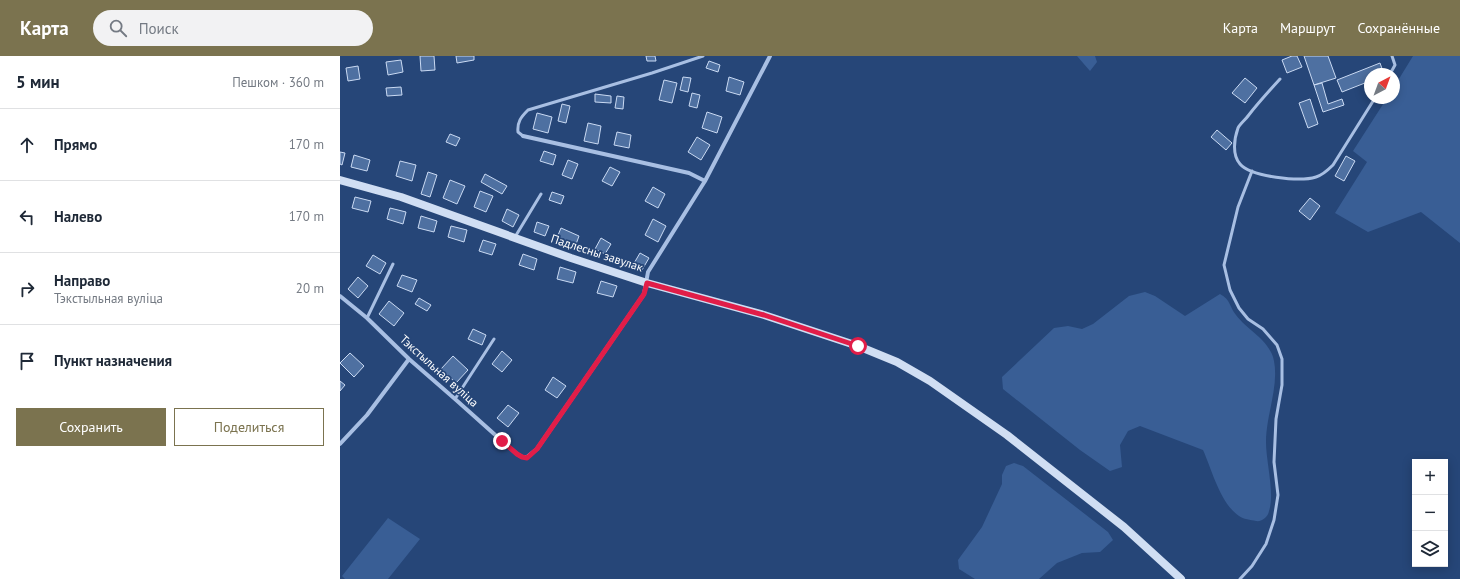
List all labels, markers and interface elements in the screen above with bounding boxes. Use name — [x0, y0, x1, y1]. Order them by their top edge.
search box — [93, 10, 373, 46]
text: Карта — [20, 16, 69, 40]
icon: search — [107, 17, 129, 39]
text: Поиск — [139, 19, 179, 38]
text: Карта — [1223, 19, 1258, 37]
text: Маршрут — [1280, 19, 1335, 37]
text: Сохранённые — [1357, 19, 1440, 37]
north arrow — [1364, 68, 1400, 104]
text: 5 мин — [16, 71, 60, 93]
text: Пешком · 360 m — [232, 74, 324, 91]
icon: ahead — [16, 134, 38, 156]
text: Прямо — [54, 135, 97, 154]
text: 170 m — [289, 136, 324, 153]
icon: left — [16, 206, 38, 228]
text: Налево — [54, 207, 102, 226]
text: 170 m — [289, 208, 324, 225]
street label: Падлесны завулак — [549, 231, 645, 275]
text: Направо — [54, 271, 110, 290]
icon: right — [16, 278, 38, 300]
text: 20 m — [296, 280, 324, 297]
text: Тэкстыльная вуліца — [54, 290, 163, 307]
street label: Тэкстыльная вуліца — [397, 331, 482, 410]
route start — [849, 337, 867, 355]
icon: arrive — [16, 350, 38, 372]
text: Пункт назначения — [54, 351, 172, 370]
button: Сохранить — [16, 408, 166, 446]
button: Поделиться — [174, 408, 324, 446]
route end — [493, 432, 511, 450]
map controls — [1412, 459, 1448, 567]
button: + — [1412, 459, 1448, 495]
button: − — [1412, 495, 1448, 531]
button: layers — [1412, 531, 1448, 567]

